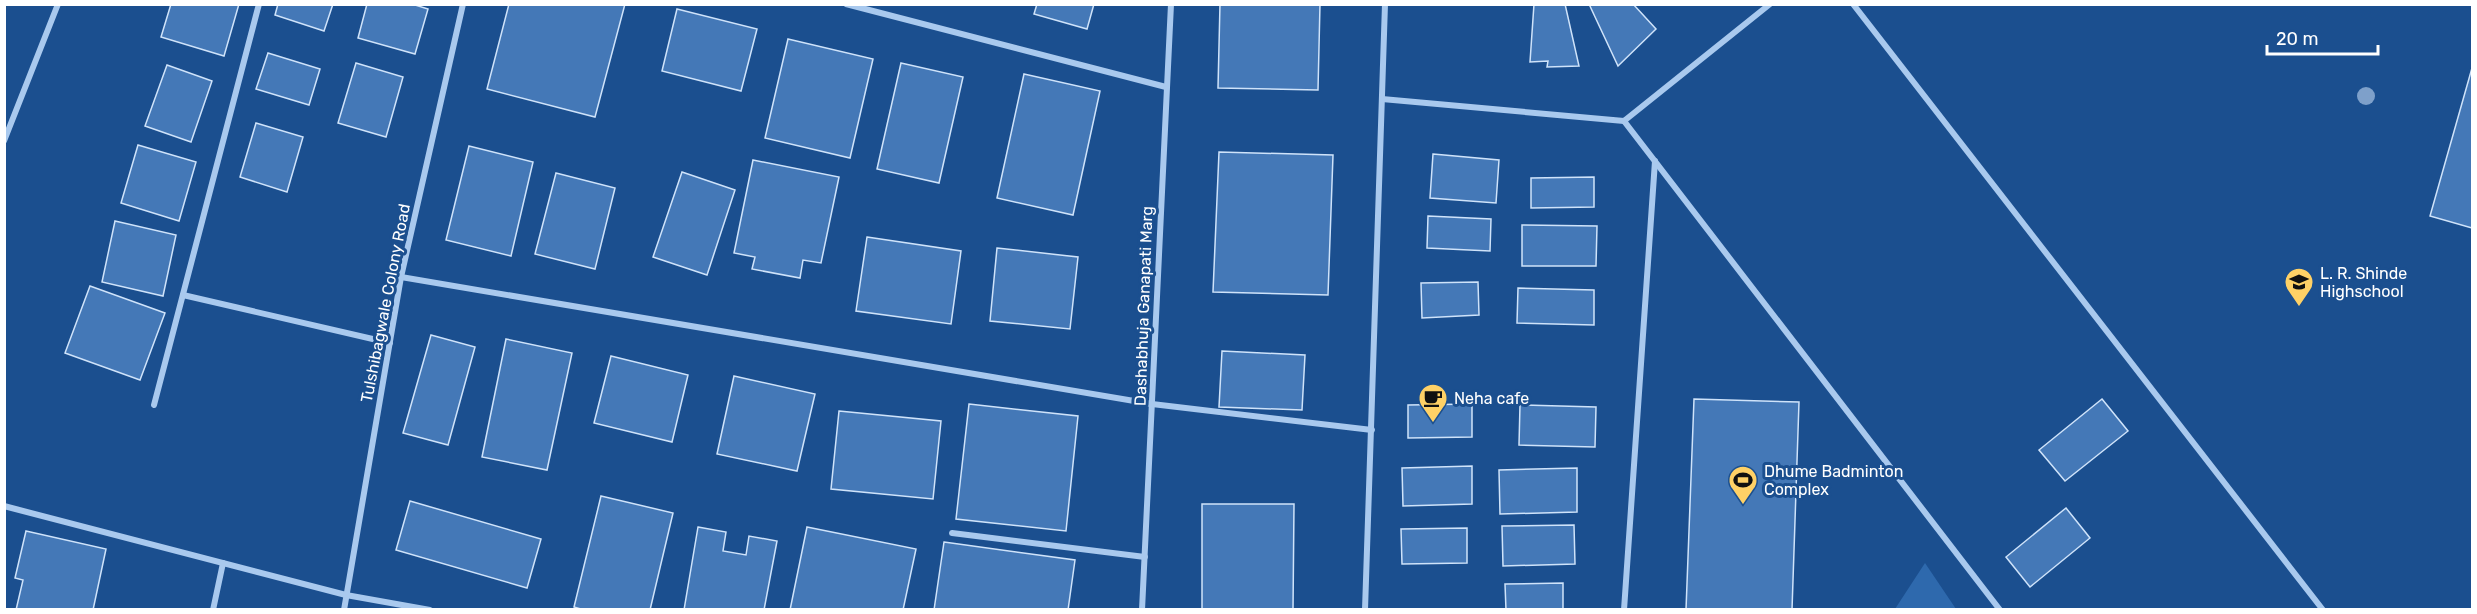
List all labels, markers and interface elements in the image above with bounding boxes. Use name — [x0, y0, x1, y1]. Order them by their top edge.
scale bar — [2267, 18, 2378, 56]
text: 20 m — [2276, 28, 2318, 50]
street label: Tulshibagwale Colony Road — [357, 202, 414, 404]
street label: Dashabhuja Ganapati Marg — [1131, 206, 1156, 406]
place label: L. R. Shinde Highschool — [2320, 264, 2407, 301]
school or university icon: L. R. Shinde Highschool — [2283, 266, 2315, 308]
cafe icon: Neha cafe — [1417, 382, 1449, 424]
place label: Neha cafe — [1454, 389, 1529, 408]
place label: Dhume Badminton Complex — [1764, 462, 1903, 499]
sports icon: Dhume Badminton Complex — [1727, 464, 1759, 506]

